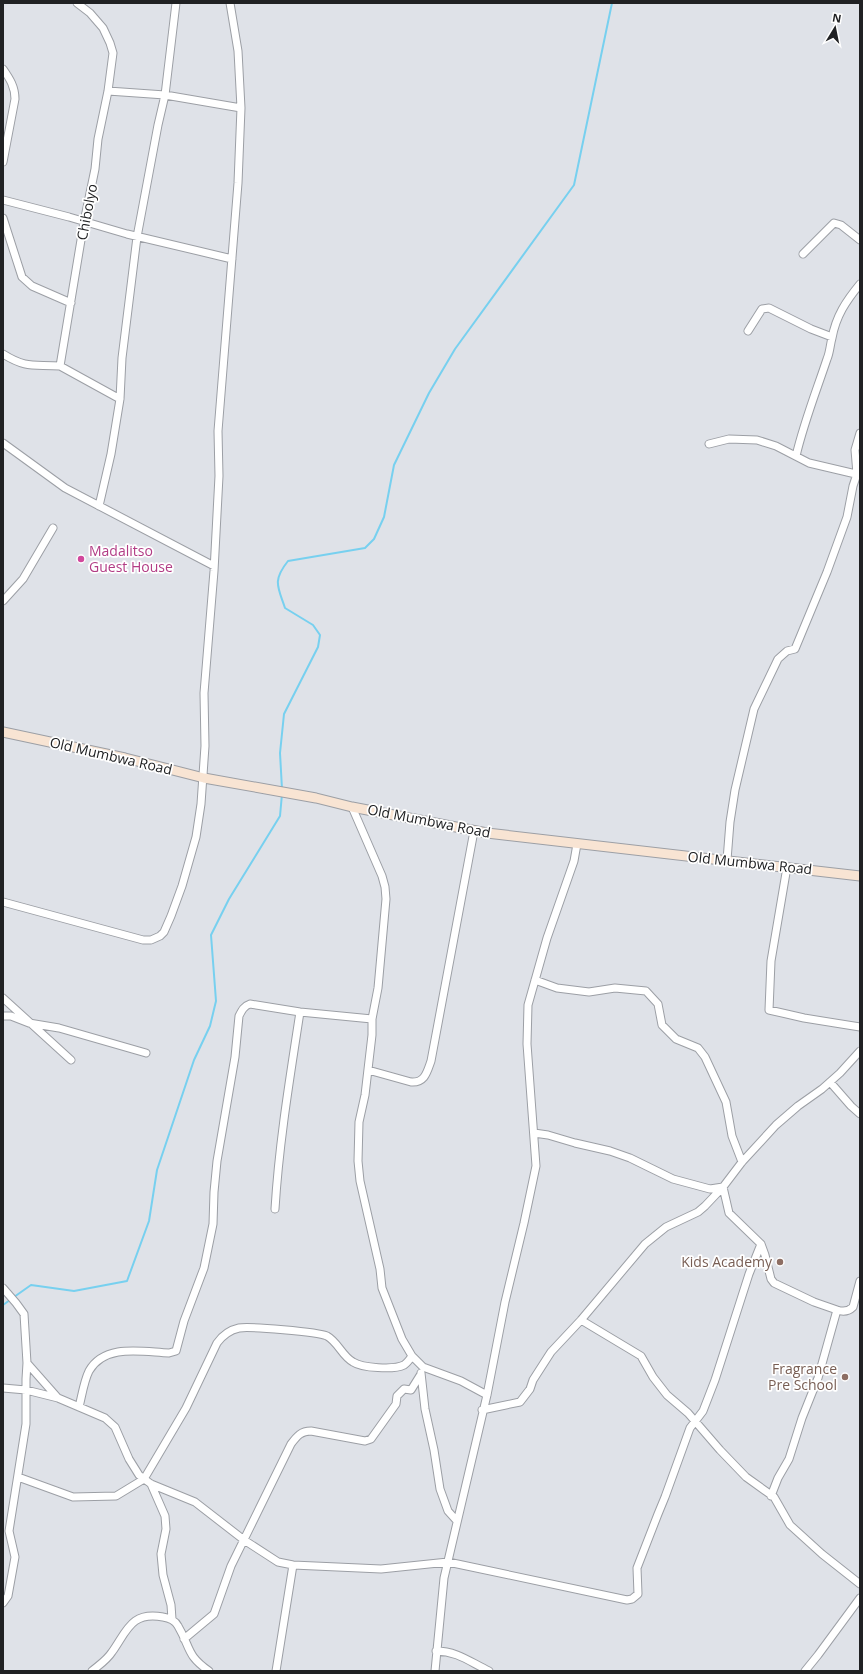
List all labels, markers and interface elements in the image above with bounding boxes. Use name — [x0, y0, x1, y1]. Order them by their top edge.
north arrow — [815, 8, 855, 48]
text: N — [831, 9, 843, 26]
street label: Chibolyo — [72, 182, 101, 242]
place label: Madalitso Guest House — [89, 541, 173, 576]
marker: Madalitso Guest House — [76, 554, 86, 564]
street label: Old Mumbwa Road — [48, 732, 174, 779]
street label: Old Mumbwa Road — [366, 799, 492, 842]
street label: Old Mumbwa Road — [687, 847, 813, 878]
place label: Kids Academy — [681, 1252, 773, 1271]
marker: Kids Academy — [775, 1257, 785, 1267]
place label: Fragrance Pre School — [768, 1359, 837, 1394]
marker: Fragrance Pre School — [840, 1372, 850, 1382]

